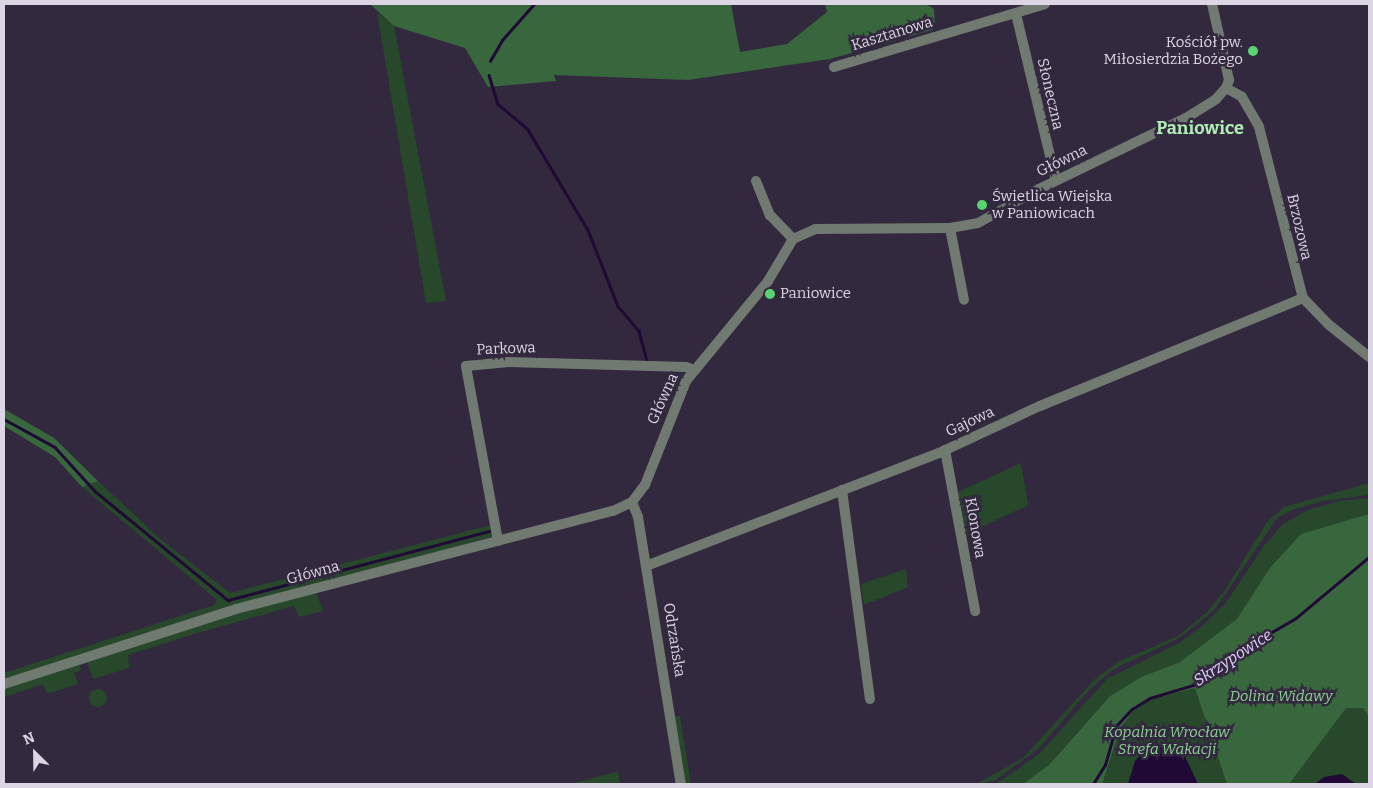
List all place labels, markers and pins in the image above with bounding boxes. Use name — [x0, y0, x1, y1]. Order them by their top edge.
place label: Kościół pw. Miłosierdzia Bożego — [1103, 33, 1243, 68]
marker: Kościół pw. Miłosierdzia Bożego — [1247, 45, 1259, 57]
place label: Świetlica Wiejska w Paniowicach — [992, 187, 1112, 222]
marker: Świetlica Wiejska w Paniowicach — [976, 199, 988, 211]
place label: Paniowice — [780, 285, 851, 303]
marker: Paniowice — [764, 288, 776, 300]

